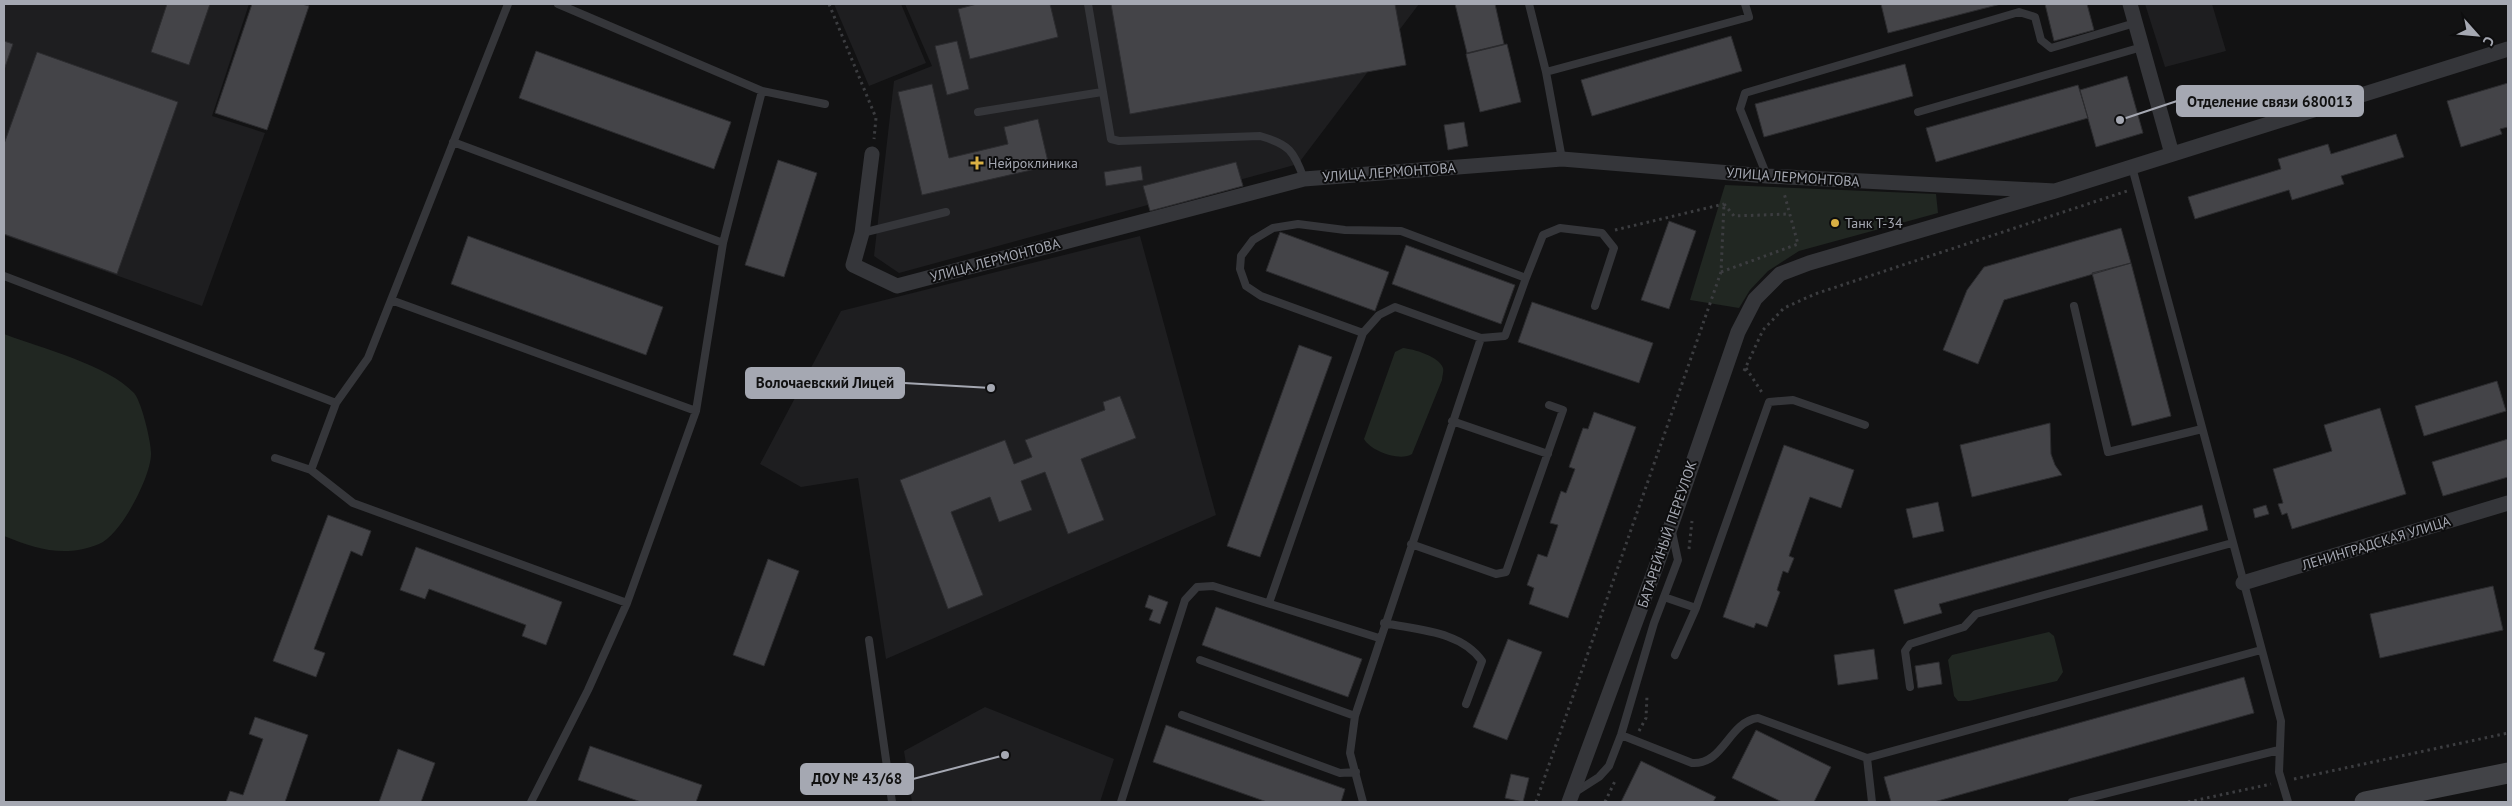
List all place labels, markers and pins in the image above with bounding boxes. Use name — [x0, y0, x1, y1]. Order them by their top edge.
callout: Отделение связи 680013 — [2177, 86, 2363, 116]
place label: Нейроклиника — [988, 154, 1078, 172]
marker: Нейроклиника — [970, 156, 984, 170]
place label: Танк Т-34 — [1845, 214, 1903, 232]
marker: Танк Т-34 — [1829, 217, 1841, 229]
callout: Волочаевский Лицей — [746, 368, 904, 398]
callout: ДОУ № 43/68 — [801, 764, 913, 794]

